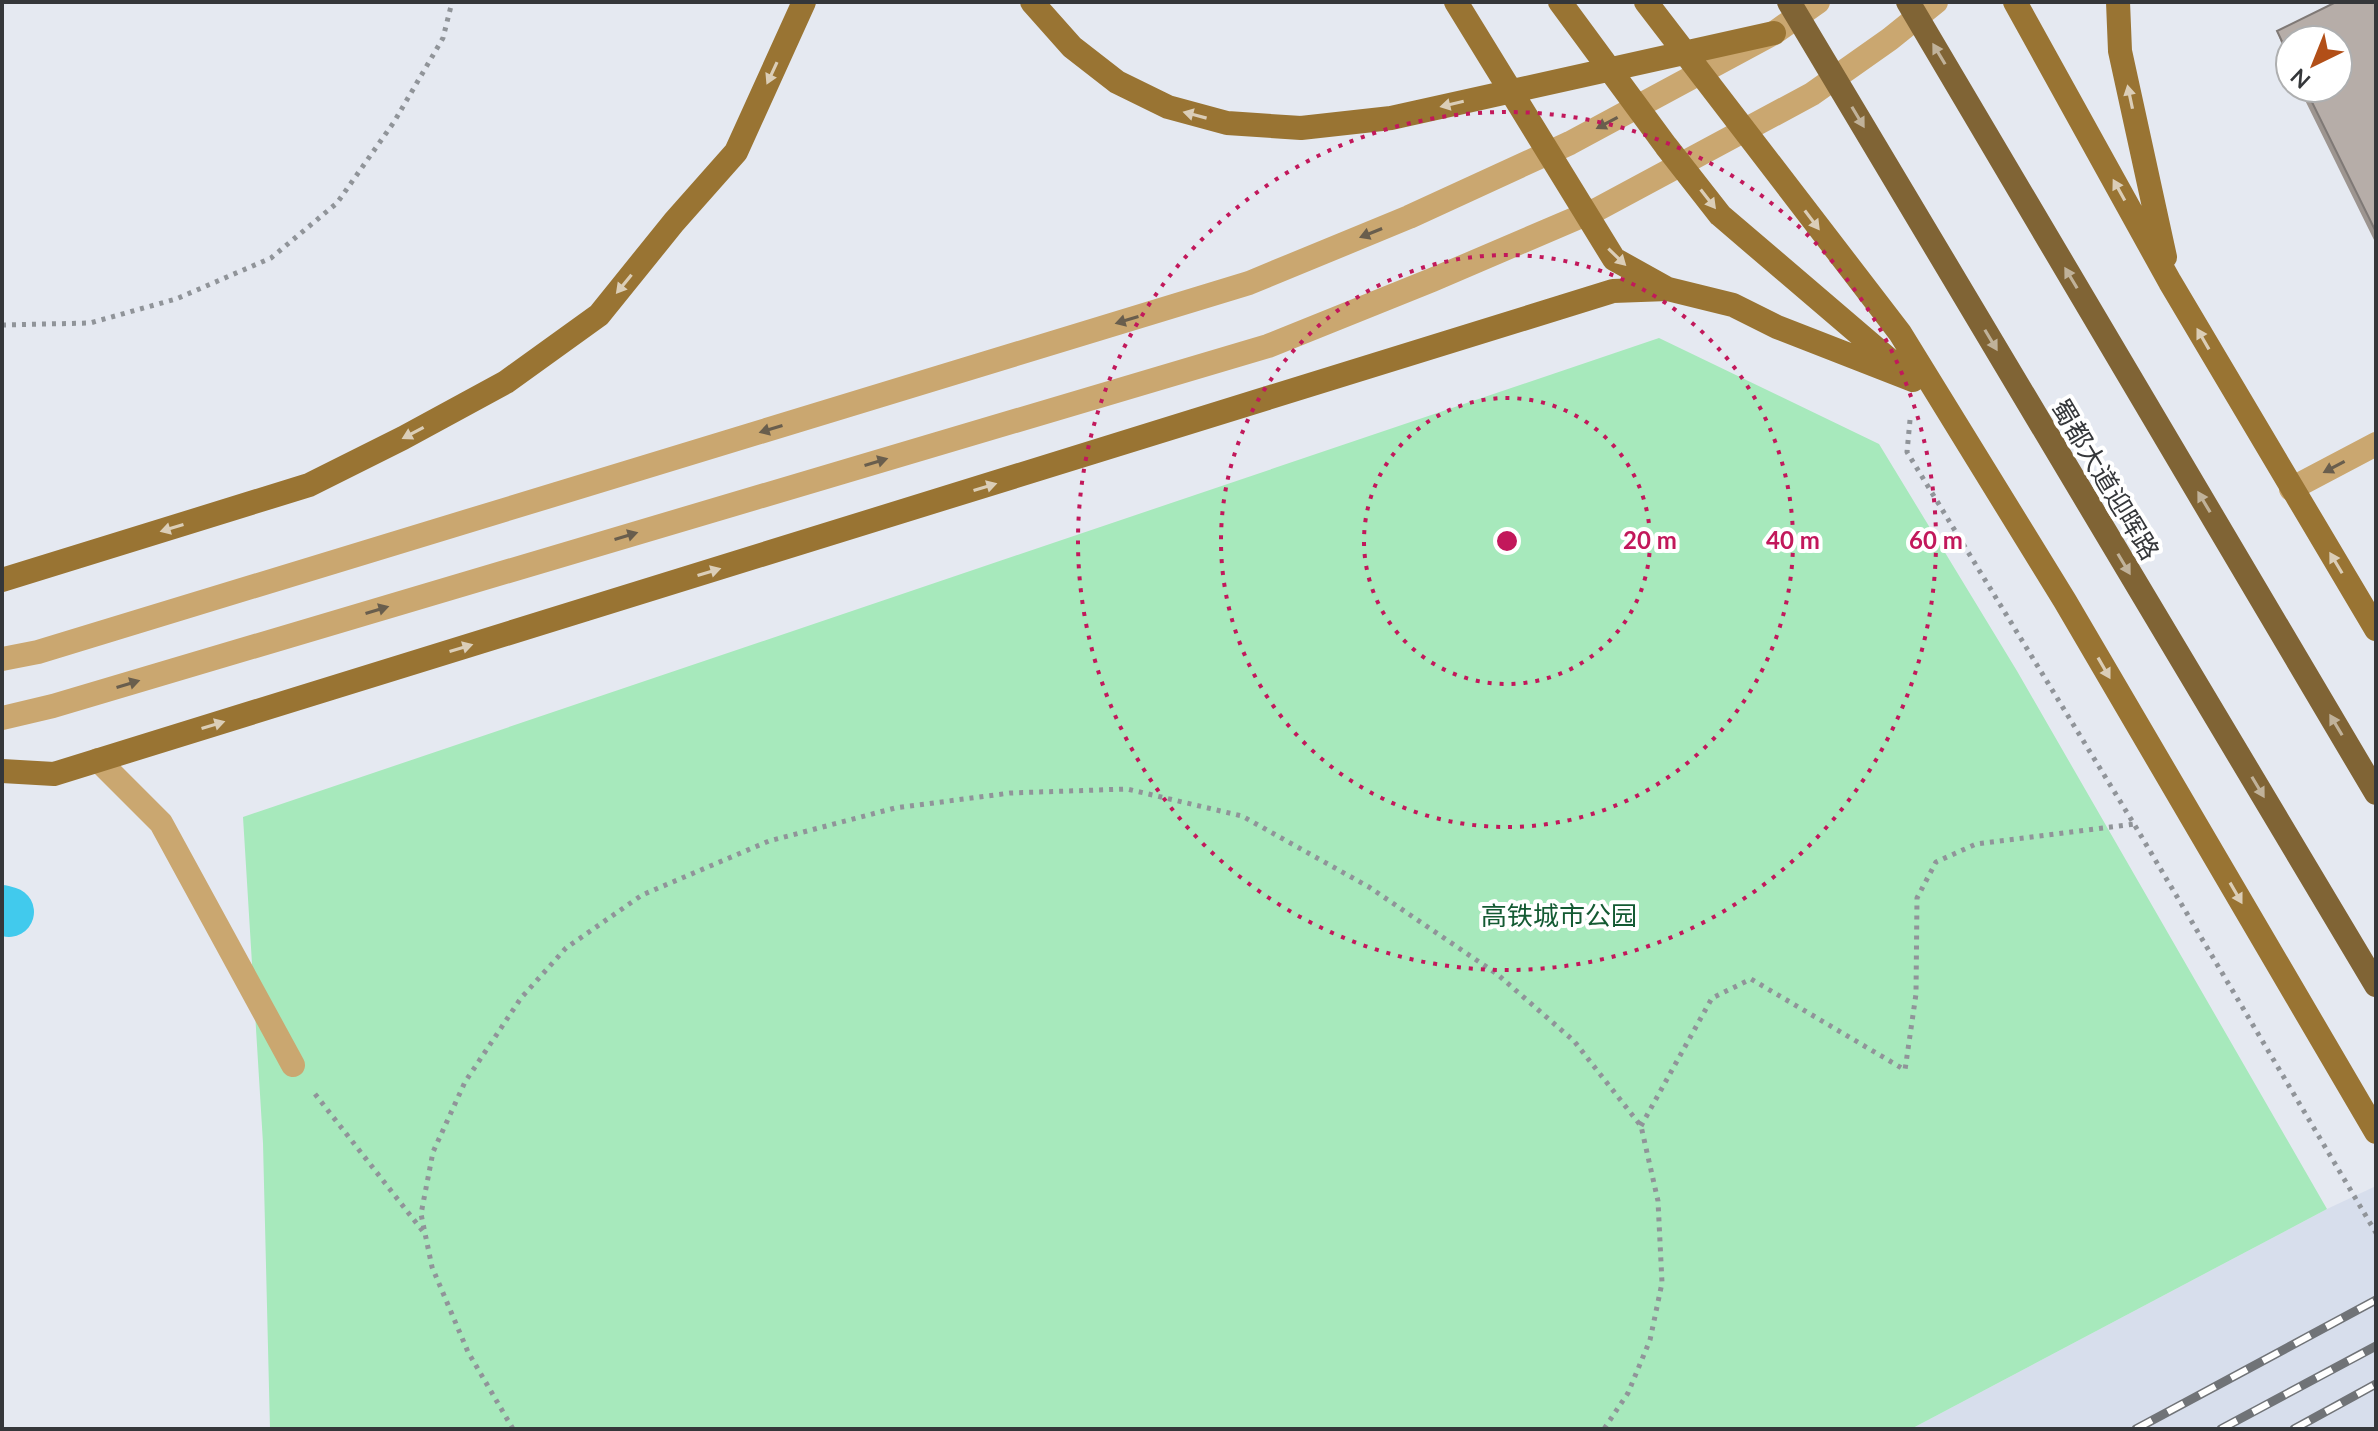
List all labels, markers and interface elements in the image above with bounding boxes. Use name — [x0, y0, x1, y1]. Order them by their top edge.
north arrow — [2274, 24, 2354, 104]
one-way arrow — [1932, 43, 1946, 65]
one-way arrow — [765, 62, 779, 85]
text: N — [2285, 63, 2315, 95]
one-way arrow — [2123, 84, 2136, 109]
one-way arrow — [1439, 98, 1464, 110]
one-way arrow — [1851, 106, 1865, 128]
one-way arrow — [1183, 108, 1208, 120]
one-way arrow — [1595, 117, 1618, 130]
one-way arrow — [2112, 178, 2126, 201]
one-way arrow — [1699, 189, 1715, 209]
one-way arrow — [1803, 210, 1819, 230]
one-way arrow — [1359, 226, 1383, 239]
one-way arrow — [1607, 247, 1626, 266]
one-way arrow — [2064, 267, 2078, 289]
one-way arrow — [616, 274, 633, 294]
one-way arrow — [1114, 314, 1138, 327]
one-way arrow — [2196, 328, 2210, 350]
one-way arrow — [1984, 329, 1998, 351]
street label: 蜀都大道迎晖路 — [2045, 393, 2167, 565]
one-way arrow — [758, 423, 782, 436]
one-way arrow — [402, 426, 424, 440]
one-way arrow — [864, 455, 888, 468]
one-way arrow — [2322, 460, 2345, 474]
one-way arrow — [973, 480, 997, 493]
one-way arrow — [2197, 491, 2211, 513]
one-way arrow — [160, 522, 184, 534]
text: 20 m — [1623, 525, 1677, 554]
text: 40 m — [1766, 525, 1820, 554]
text: 60 m — [1909, 525, 1963, 554]
centre of rings — [1493, 527, 1521, 555]
one-way arrow — [615, 529, 639, 542]
one-way arrow — [2329, 552, 2343, 574]
one-way arrow — [2117, 553, 2131, 575]
one-way arrow — [698, 565, 722, 578]
one-way arrow — [366, 603, 390, 616]
one-way arrow — [449, 641, 473, 654]
one-way arrow — [2097, 657, 2111, 679]
one-way arrow — [116, 677, 140, 690]
one-way arrow — [2329, 714, 2343, 737]
one-way arrow — [201, 718, 225, 731]
one-way arrow — [2251, 776, 2265, 798]
one-way arrow — [2228, 882, 2242, 904]
park label: 高铁城市公园 — [1481, 899, 1637, 931]

